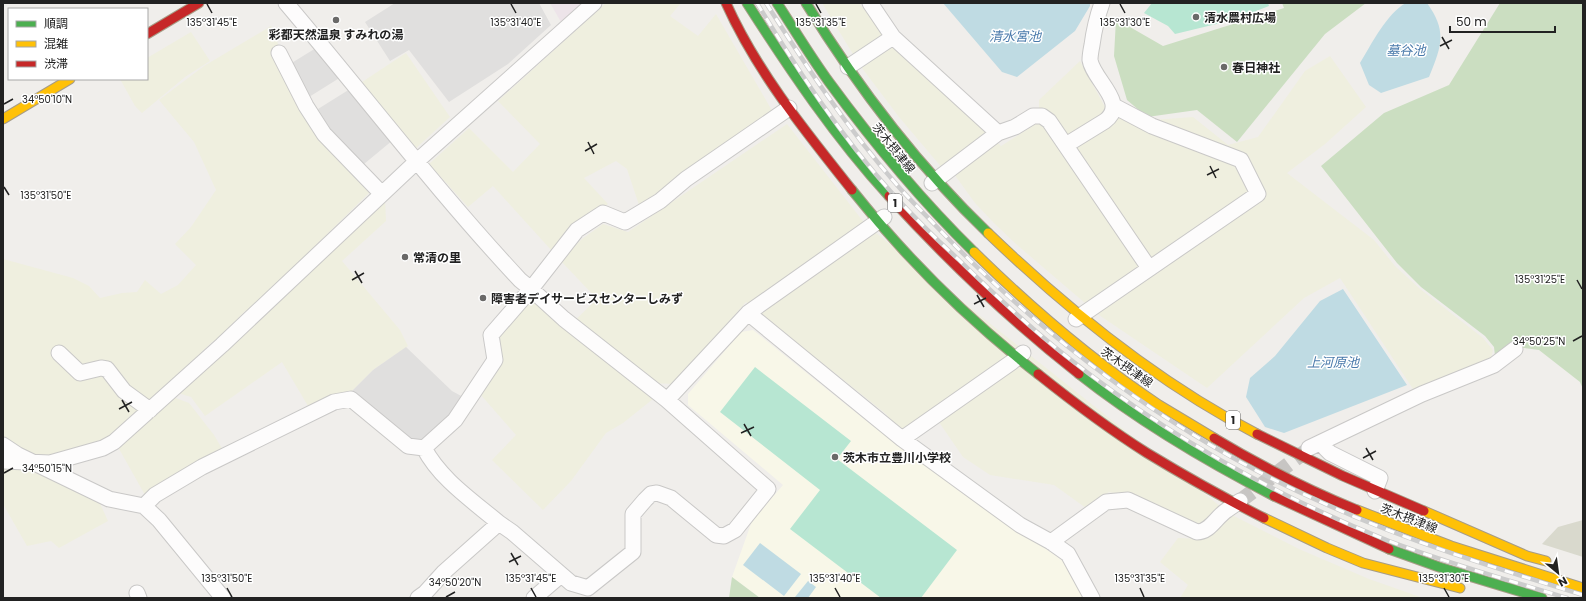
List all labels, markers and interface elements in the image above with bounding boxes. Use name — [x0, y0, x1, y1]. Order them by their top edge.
legend — [8, 8, 148, 80]
scale bar — [1450, 8, 1555, 34]
place label: 清水農村広場 — [1204, 9, 1276, 26]
marker: 清水農村広場 — [1191, 12, 1201, 22]
text: 50 m — [1456, 13, 1487, 30]
text: 順調 — [44, 15, 68, 32]
text: 135°31'45"E — [187, 15, 237, 30]
marker: 彩都天然温泉 すみれの湯 — [331, 15, 341, 25]
text: 135°31'40"E — [491, 15, 541, 30]
text: 135°31'35"E — [796, 15, 846, 30]
text: 135°31'30"E — [1100, 15, 1150, 30]
place label: 彩都天然温泉 すみれの湯 — [269, 26, 403, 43]
water label: 清水宮池 — [989, 27, 1043, 46]
text: 混雑 — [44, 35, 68, 52]
water label: 墓谷池 — [1386, 41, 1427, 60]
text: 渋滞 — [44, 55, 68, 72]
place label: 春日神社 — [1232, 59, 1280, 76]
marker: 春日神社 — [1219, 62, 1229, 72]
text: 34°50'10"N — [22, 92, 72, 107]
street label: 茨木摂津線 — [869, 119, 919, 177]
text: 135°31'50"E — [21, 188, 71, 203]
road number: 1 — [888, 194, 902, 212]
place label: 常清の里 — [413, 249, 461, 266]
marker: 常清の里 — [400, 252, 410, 262]
text: 135°31'25"E — [1515, 272, 1565, 287]
place label: 障害者デイサービスセンターしみず — [491, 290, 683, 307]
marker: 障害者デイサービスセンターしみず — [478, 293, 488, 303]
text: 34°50'25"N — [1513, 334, 1565, 349]
street label: 茨木摂津線 — [1098, 343, 1156, 391]
water label: 上河原池 — [1307, 353, 1361, 372]
road number: 1 — [1226, 411, 1240, 429]
place label: 茨木市立豊川小学校 — [843, 449, 951, 466]
marker: 茨木市立豊川小学校 — [830, 452, 840, 462]
text: 34°50'15"N — [22, 461, 72, 476]
street label: 茨木摂津線 — [1378, 499, 1440, 537]
north arrow — [1538, 553, 1578, 593]
text: 135°31'50"E — [202, 571, 252, 586]
text: 135°31'45"E — [506, 571, 556, 586]
text: 135°31'40"E — [810, 571, 860, 586]
text: 135°31'35"E — [1115, 571, 1165, 586]
text: 135°31'30"E — [1419, 571, 1469, 586]
text: N — [1555, 573, 1570, 591]
text: 34°50'20"N — [429, 575, 481, 590]

